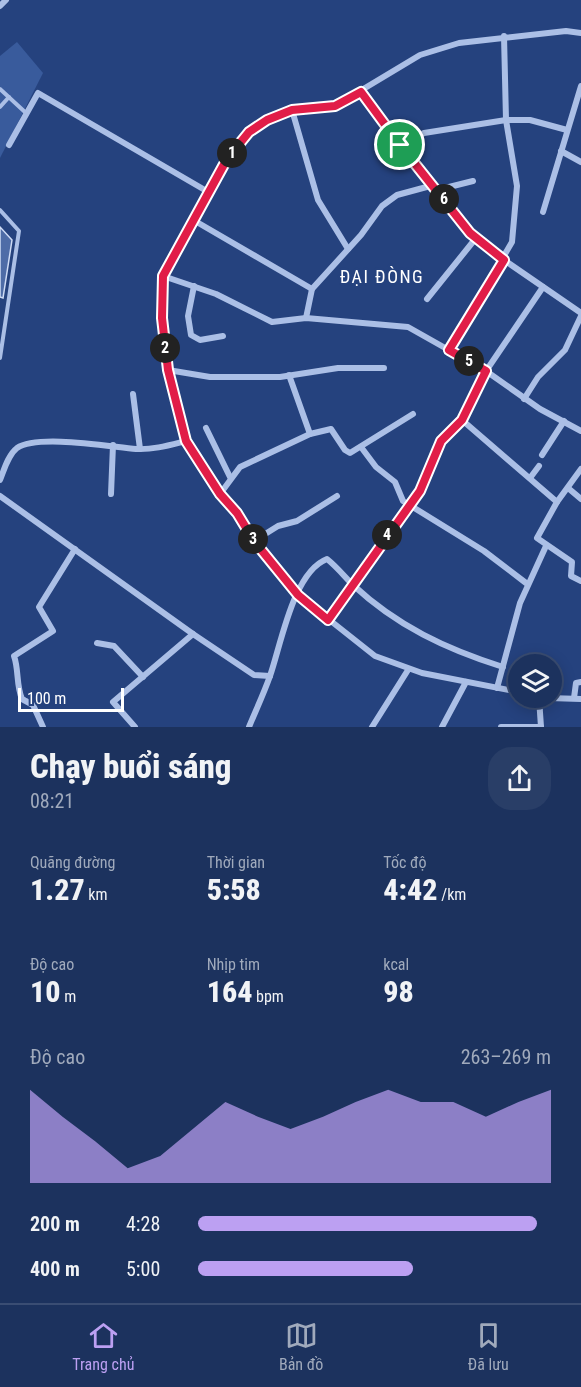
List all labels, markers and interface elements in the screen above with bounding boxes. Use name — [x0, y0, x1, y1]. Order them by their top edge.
pin — [374, 119, 425, 170]
icon: arrive — [383, 128, 416, 161]
pin: 1 — [217, 138, 247, 168]
text: 1 — [228, 143, 236, 162]
pin: 6 — [429, 184, 459, 214]
text: 6 — [440, 189, 448, 208]
district label: ĐẠI ĐÒNG — [340, 266, 424, 287]
pin: 2 — [150, 333, 180, 363]
text: 2 — [161, 338, 169, 357]
pin: 5 — [454, 346, 484, 376]
text: 5 — [465, 351, 473, 370]
pin: 4 — [372, 520, 402, 550]
pin: 3 — [238, 524, 268, 554]
text: 4 — [383, 525, 391, 544]
text: 3 — [249, 529, 257, 548]
map controls — [508, 654, 562, 708]
button: layers — [508, 654, 562, 708]
scale bar — [18, 685, 124, 712]
text: 100 m — [27, 689, 66, 708]
text: Chạy buổi sáng — [30, 747, 231, 786]
button: share — [488, 747, 551, 810]
text: 08:21 — [30, 789, 74, 813]
text: Quãng đường — [30, 853, 115, 872]
text: Thời gian — [207, 853, 265, 872]
text: Tốc độ — [383, 853, 426, 872]
text: 1.27 — [30, 872, 85, 907]
text: 5:58 — [207, 872, 261, 907]
text: 4:42 — [383, 872, 438, 907]
text: km — [85, 885, 108, 904]
text: /km — [438, 885, 466, 904]
text: Độ cao — [30, 955, 74, 974]
text: Nhịp tim — [207, 955, 260, 974]
text: kcal — [383, 955, 409, 974]
text: 10 — [30, 974, 61, 1009]
text: 164 — [207, 974, 252, 1009]
text: 98 — [383, 974, 414, 1009]
text: m — [61, 987, 76, 1006]
text: bpm — [252, 987, 284, 1006]
text: Độ cao — [30, 1045, 85, 1069]
text: 263–269 m — [461, 1045, 551, 1069]
text: 200 m — [30, 1212, 80, 1236]
text: 4:28 — [126, 1212, 160, 1236]
text: 400 m — [30, 1257, 80, 1281]
text: 5:00 — [126, 1257, 160, 1281]
tab: Trang chủ — [72, 1319, 134, 1374]
tab: Bản đồ — [279, 1319, 323, 1374]
tab: Đã lưu — [468, 1319, 509, 1374]

